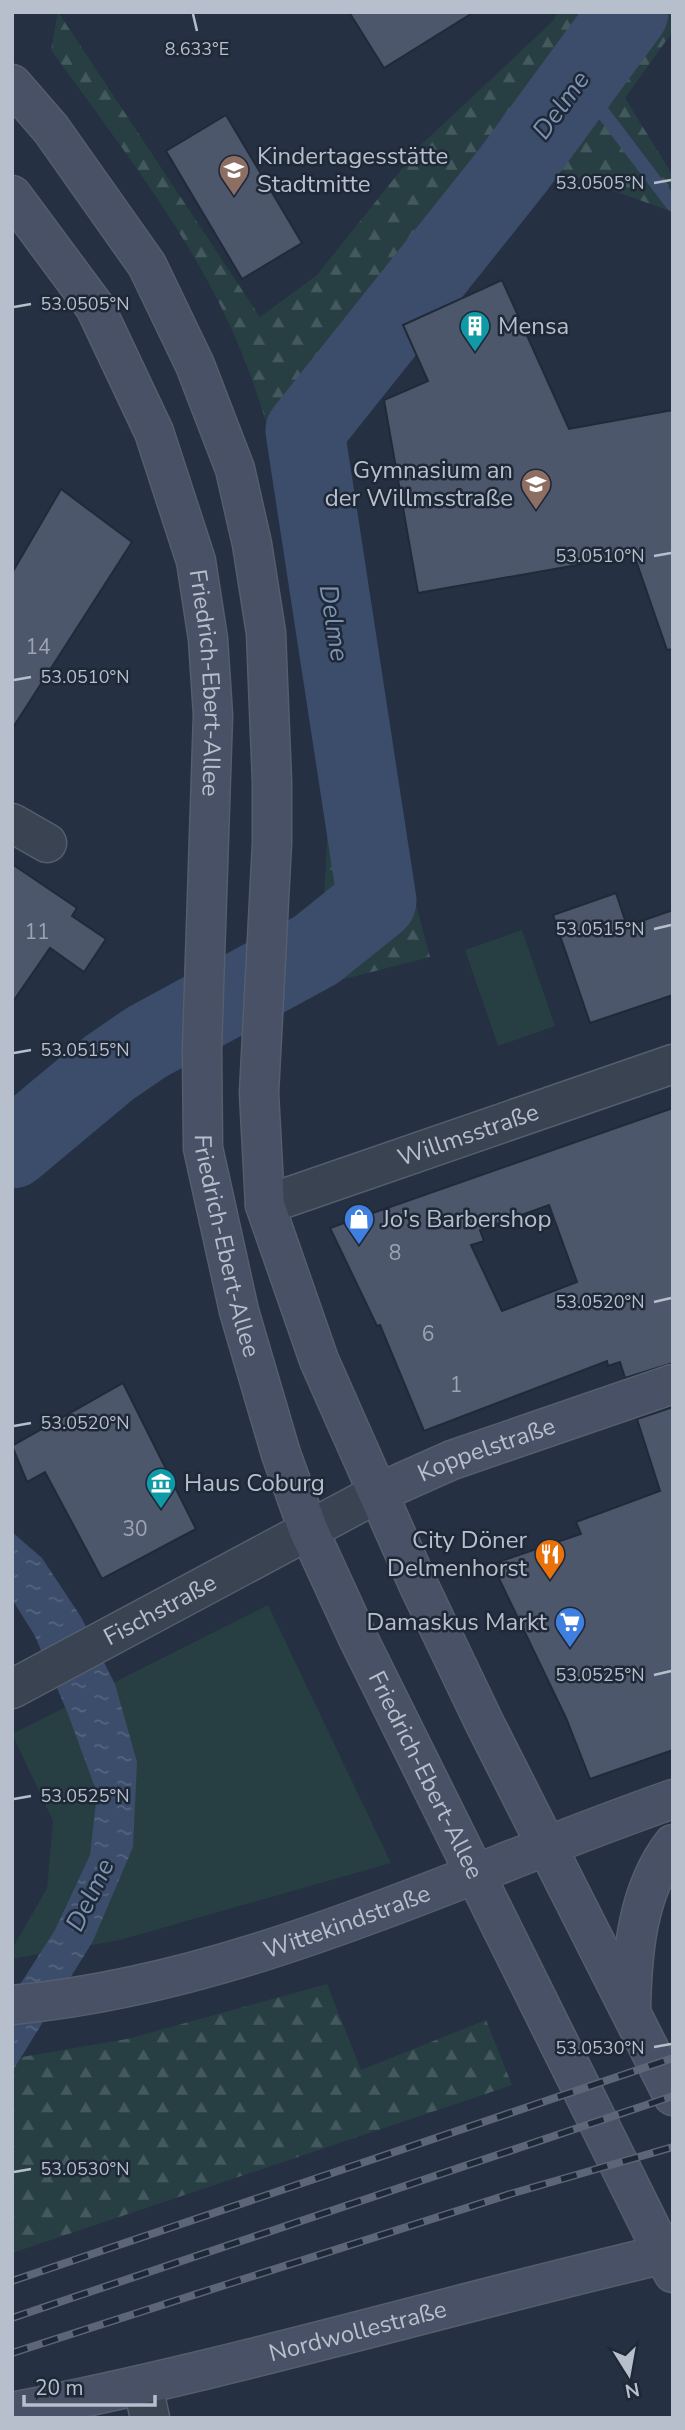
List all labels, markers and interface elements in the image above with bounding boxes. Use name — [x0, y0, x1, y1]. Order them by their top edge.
text: 8.633°E — [165, 37, 229, 61]
water label: Delme — [524, 63, 598, 146]
place label: Kindertagesstätte Stadtmitte — [257, 140, 448, 200]
school or university icon: Kindertagesstätte Stadtmitte — [217, 153, 251, 197]
text: 53.0505°N — [556, 171, 644, 195]
text: 53.0505°N — [41, 292, 129, 316]
building icon: Mensa — [458, 309, 492, 353]
place label: Mensa — [498, 310, 569, 342]
place label: Gymnasium an der Willmsstraße — [325, 454, 513, 514]
school or university icon: Gymnasium an der Willmsstraße — [519, 467, 553, 511]
text: 53.0510°N — [556, 544, 644, 568]
street label: Friedrich-Ebert-Allee — [182, 567, 229, 797]
water label: Delme — [311, 582, 357, 664]
house number: 14 — [25, 633, 51, 661]
text: 53.0510°N — [41, 665, 129, 689]
text: 53.0515°N — [556, 917, 644, 941]
house number: 11 — [24, 918, 50, 946]
text: 53.0515°N — [41, 1038, 129, 1062]
street label: Willmsstraße — [394, 1096, 543, 1174]
street label: Friedrich-Ebert-Allee — [187, 1134, 268, 1361]
shop icon: Jo's Barbershop — [342, 1202, 376, 1246]
place label: Jo's Barbershop — [381, 1203, 551, 1235]
house number: 8 — [389, 1239, 401, 1267]
text: 53.0520°N — [556, 1290, 644, 1314]
house number: 6 — [422, 1320, 434, 1348]
house number: 1 — [450, 1371, 462, 1399]
street label: Koppelstraße — [412, 1410, 560, 1489]
text: 53.0520°N — [41, 1411, 129, 1435]
museum icon: Haus Coburg — [144, 1466, 178, 1510]
place label: Haus Coburg — [184, 1467, 325, 1499]
house number: 30 — [122, 1515, 148, 1543]
place label: City Döner Delmenhorst — [387, 1524, 528, 1584]
restaurant icon: City Döner Delmenhorst — [533, 1537, 567, 1581]
street label: Fischstraße — [98, 1566, 222, 1653]
supermarket icon: Damaskus Markt — [553, 1605, 587, 1649]
place label: Damaskus Markt — [367, 1606, 548, 1638]
text: 53.0525°N — [556, 1663, 644, 1687]
street label: Friedrich-Ebert-Allee — [361, 1666, 491, 1884]
text: 53.0525°N — [41, 1784, 129, 1808]
water label: Delme — [57, 1853, 123, 1937]
street label: Wittekindstraße — [259, 1877, 435, 1966]
text: 53.0530°N — [556, 2036, 644, 2060]
text: 53.0530°N — [41, 2157, 129, 2181]
street label: Nordwollestraße — [265, 2293, 450, 2369]
north arrow — [594, 2339, 664, 2409]
scale bar — [24, 2364, 156, 2408]
text: 20 m — [35, 2374, 84, 2402]
text: N — [623, 2376, 642, 2404]

